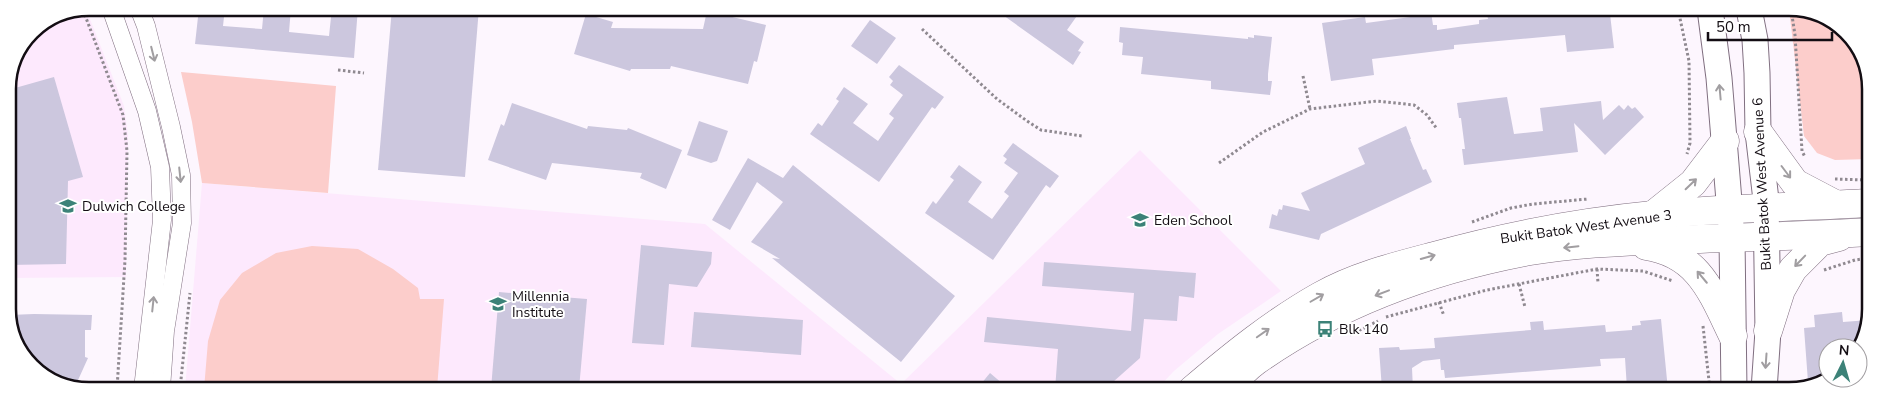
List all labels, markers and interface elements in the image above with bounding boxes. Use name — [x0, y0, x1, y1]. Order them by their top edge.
scale bar — [1708, 10, 1832, 42]
text: 50 m — [1716, 17, 1751, 37]
one-way arrow — [149, 46, 158, 62]
one-way arrow — [1716, 85, 1725, 101]
street label: Bukit Batok West Avenue 6 — [1748, 97, 1776, 271]
one-way arrow — [1781, 165, 1792, 178]
one-way arrow — [175, 166, 185, 182]
one-way arrow — [1684, 178, 1697, 190]
school or university icon: Dulwich College — [58, 196, 78, 216]
place label: Dulwich College — [82, 197, 185, 216]
street label: Bukit Batok West Avenue 3 — [1499, 206, 1673, 248]
school or university icon: Eden School — [1130, 210, 1150, 230]
place label: Eden School — [1154, 211, 1233, 230]
one-way arrow — [1564, 242, 1580, 252]
one-way arrow — [1420, 252, 1436, 262]
one-way arrow — [1794, 255, 1806, 268]
one-way arrow — [1696, 271, 1707, 284]
place label: Millennia Institute — [512, 287, 569, 322]
one-way arrow — [1375, 289, 1390, 299]
one-way arrow — [1309, 293, 1323, 303]
school or university icon: Millennia Institute — [488, 294, 508, 314]
one-way arrow — [148, 296, 158, 312]
bus stop icon: Blk 140 — [1315, 319, 1335, 339]
place label: Blk 140 — [1339, 320, 1388, 339]
one-way arrow — [1256, 328, 1270, 338]
north arrow — [1818, 338, 1868, 388]
text: N — [1838, 341, 1850, 360]
one-way arrow — [1761, 352, 1770, 368]

